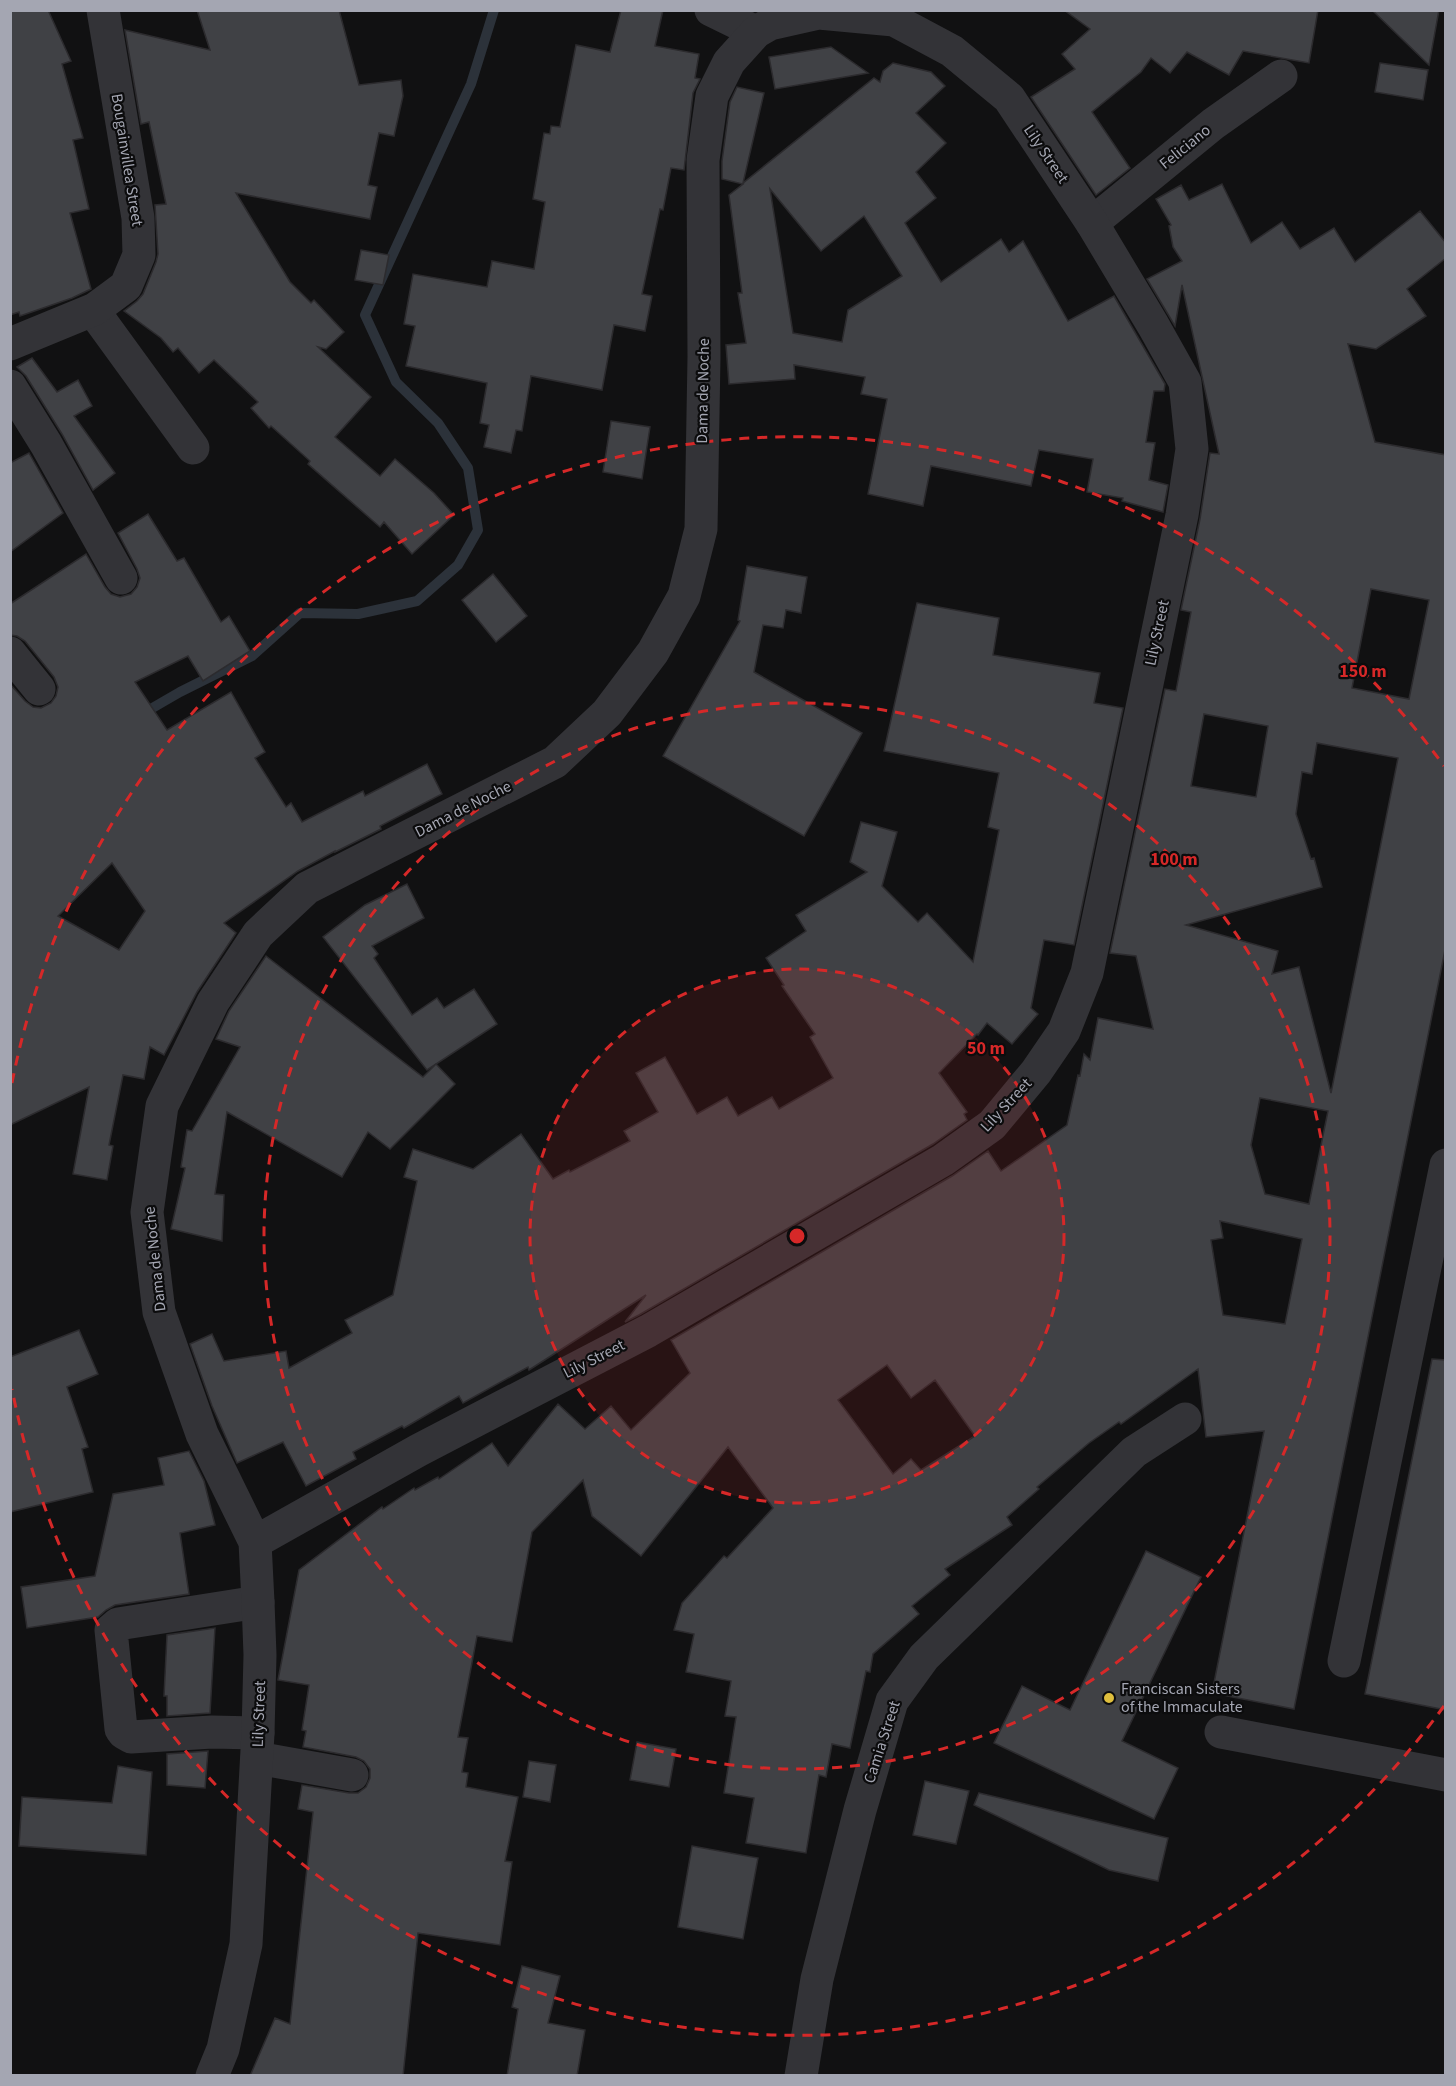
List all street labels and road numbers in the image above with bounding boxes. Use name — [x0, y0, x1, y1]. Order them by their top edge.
street label: Bougainvillea Street — [106, 92, 148, 228]
street label: Feliciano — [1155, 119, 1215, 175]
street label: Lily Street — [1018, 120, 1074, 188]
street label: Dama de Noche — [691, 338, 715, 444]
street label: Lily Street — [1139, 598, 1175, 668]
street label: Dama de Noche — [411, 775, 515, 843]
street label: Lily Street — [975, 1073, 1037, 1137]
street label: Dama de Noche — [139, 1205, 171, 1313]
street label: Lily Street — [559, 1334, 629, 1384]
street label: Lily Street — [247, 1680, 271, 1748]
street label: Camia Street — [858, 1697, 906, 1786]

